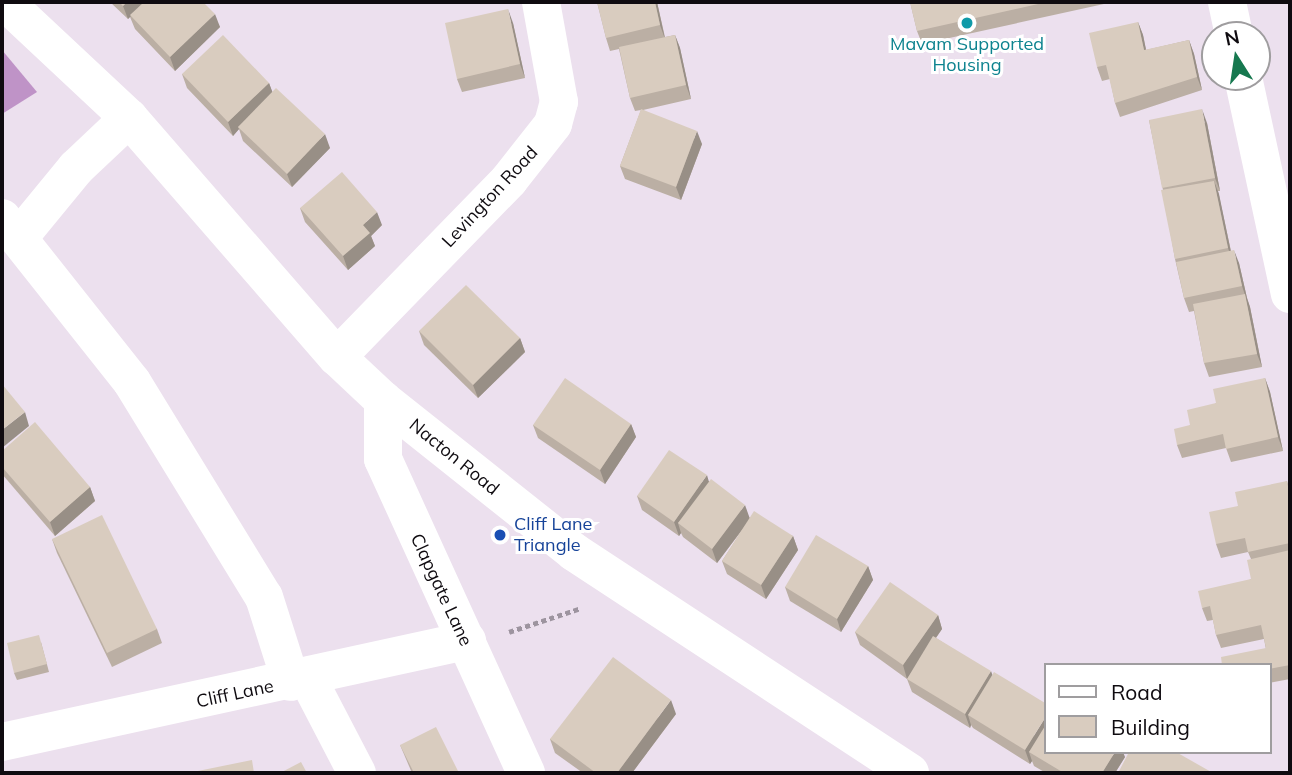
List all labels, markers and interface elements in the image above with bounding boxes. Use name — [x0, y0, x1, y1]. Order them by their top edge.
marker: Mavam Supported Housing — [959, 15, 975, 31]
north arrow — [1201, 21, 1271, 91]
text: N — [1223, 24, 1242, 51]
place label: Mavam Supported Housing — [890, 34, 1044, 76]
street label: Levington Road — [438, 142, 542, 252]
street label: Nacton Road — [405, 414, 503, 500]
place label: Cliff Lane Triangle — [514, 514, 592, 556]
marker: Cliff Lane Triangle — [492, 527, 508, 543]
street label: Clapgate Lane — [406, 530, 476, 650]
legend — [1044, 663, 1271, 754]
street label: Cliff Lane — [194, 675, 276, 713]
text: Road — [1111, 679, 1162, 705]
text: Building — [1111, 714, 1190, 740]

